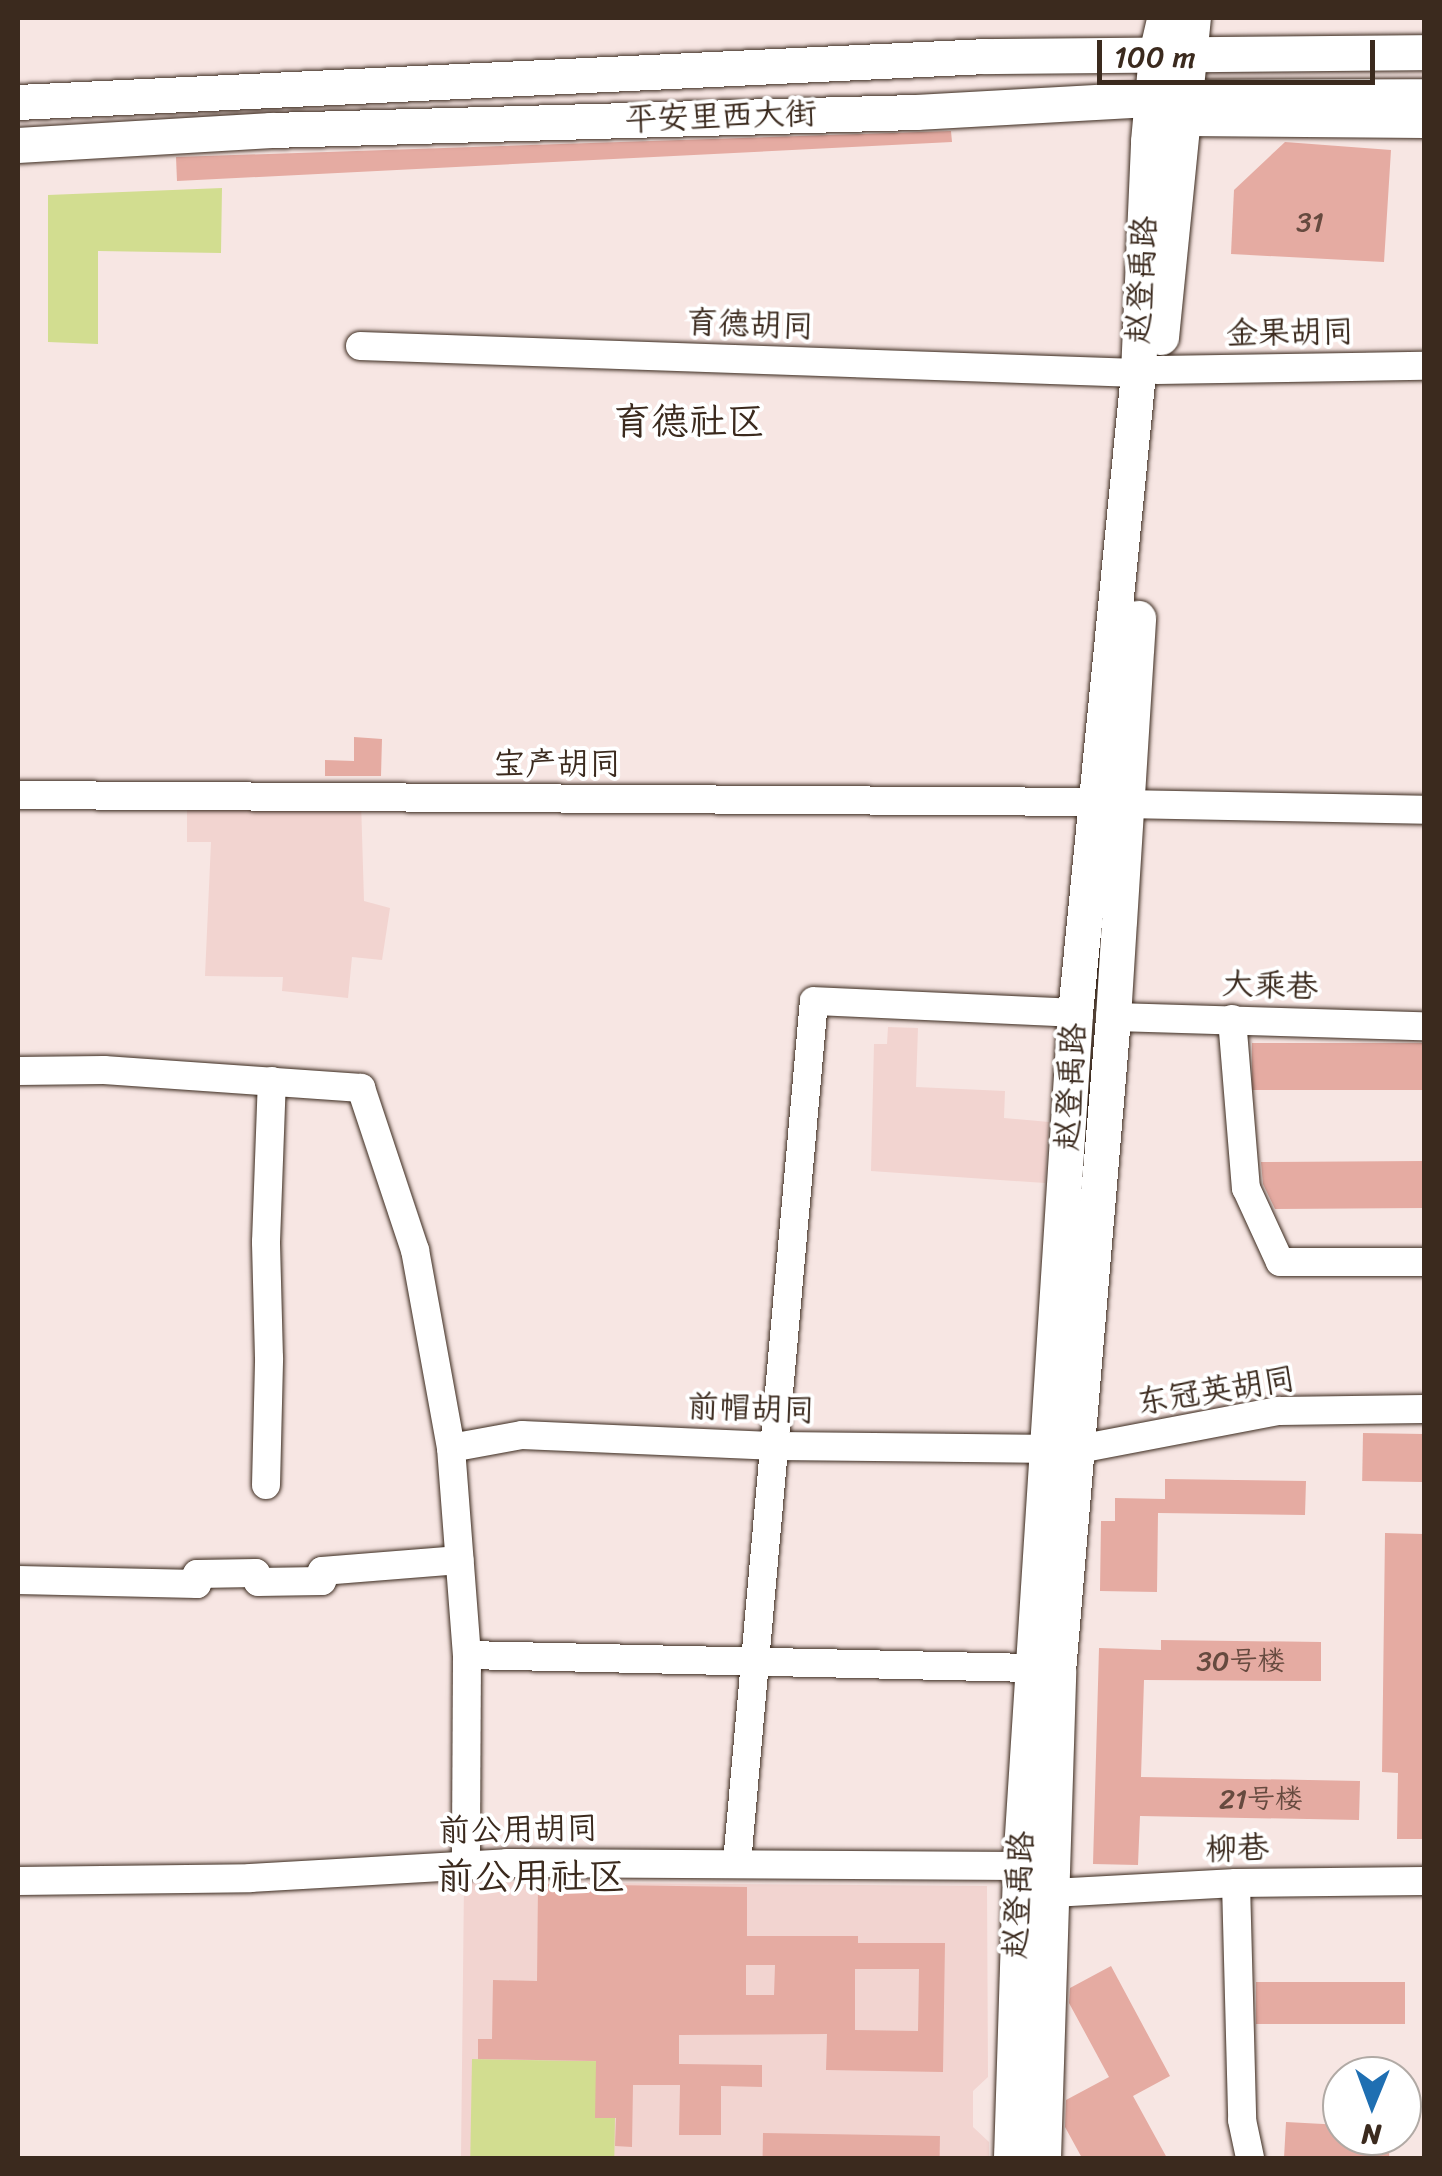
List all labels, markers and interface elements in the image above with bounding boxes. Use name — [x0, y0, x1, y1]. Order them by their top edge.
scale bar — [1102, 20, 1380, 82]
text: 100 m — [1114, 30, 1196, 84]
street label: 平安里西大街 — [624, 94, 818, 140]
house number: 31 — [1296, 205, 1324, 239]
street label: 赵登禹路 — [1119, 215, 1165, 345]
street label: 育德胡同 — [685, 304, 815, 346]
street label: 金果胡同 — [1226, 313, 1354, 353]
district label: 育德社区 — [613, 399, 765, 445]
street label: 宝产胡同 — [493, 745, 621, 783]
street label: 大乘巷 — [1221, 965, 1319, 1007]
street label: 赵登禹路 — [1048, 1022, 1094, 1152]
street label: 东冠英胡同 — [1134, 1360, 1298, 1422]
street label: 前帽胡同 — [686, 1388, 816, 1430]
house number: 30号楼 — [1196, 1644, 1286, 1678]
house number: 21号楼 — [1219, 1782, 1303, 1816]
street label: 前公用胡同 — [438, 1809, 598, 1851]
street label: 柳巷 — [1204, 1829, 1270, 1869]
street label: 赵登禹路 — [996, 1830, 1042, 1960]
district label: 前公用社区 — [436, 1854, 626, 1900]
north arrow — [1322, 2056, 1422, 2156]
text: N — [1361, 2110, 1382, 2159]

